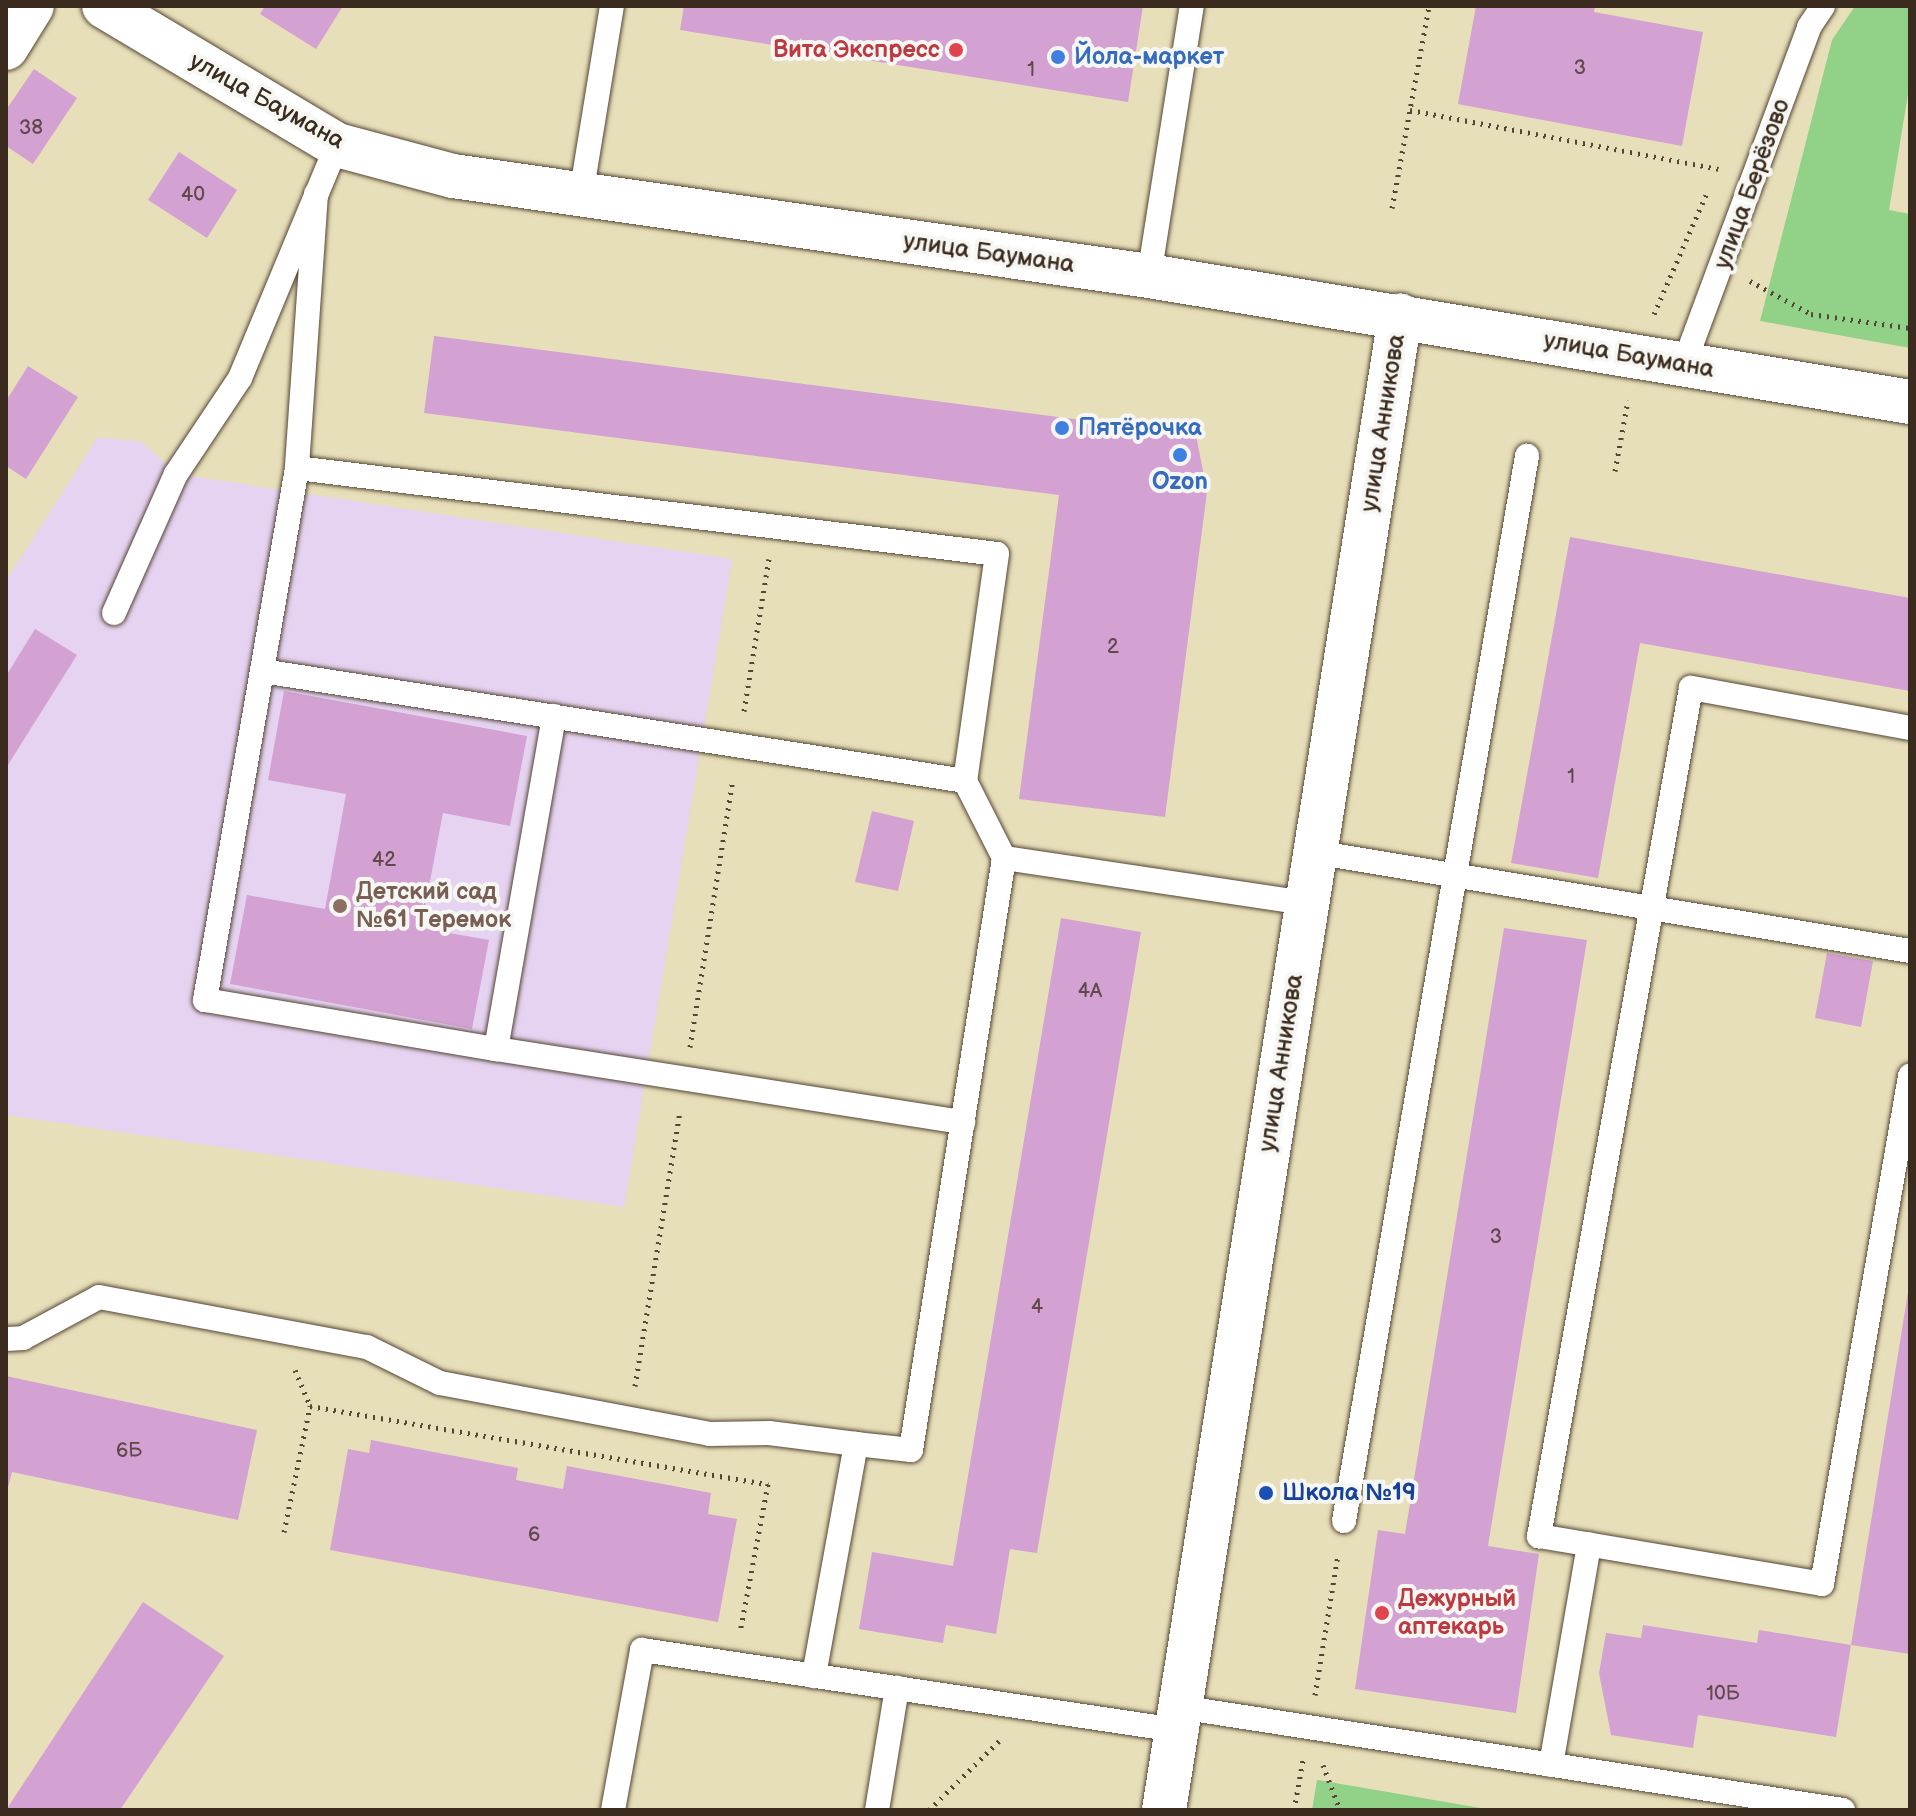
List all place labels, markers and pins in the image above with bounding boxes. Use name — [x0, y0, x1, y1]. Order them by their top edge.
place label: Вита Экспресс — [773, 36, 940, 64]
marker: Вита Экспресс — [947, 41, 965, 59]
place label: Йола-маркет — [1074, 43, 1224, 71]
marker: Йола-маркет — [1049, 48, 1067, 66]
place label: Пятёрочка — [1078, 414, 1202, 442]
marker: Пятёрочка — [1053, 419, 1071, 437]
marker: Ozon — [1171, 446, 1189, 464]
place label: Ozon — [1152, 468, 1208, 496]
place label: Детский сад №61 Теремок — [356, 878, 511, 934]
marker: Детский сад №61 Теремок — [331, 897, 349, 915]
place label: Школа №19 — [1282, 1479, 1416, 1507]
marker: Школа №19 — [1257, 1484, 1275, 1502]
place label: Дежурный аптекарь — [1398, 1585, 1516, 1641]
marker: Дежурный аптекарь — [1373, 1604, 1391, 1622]

